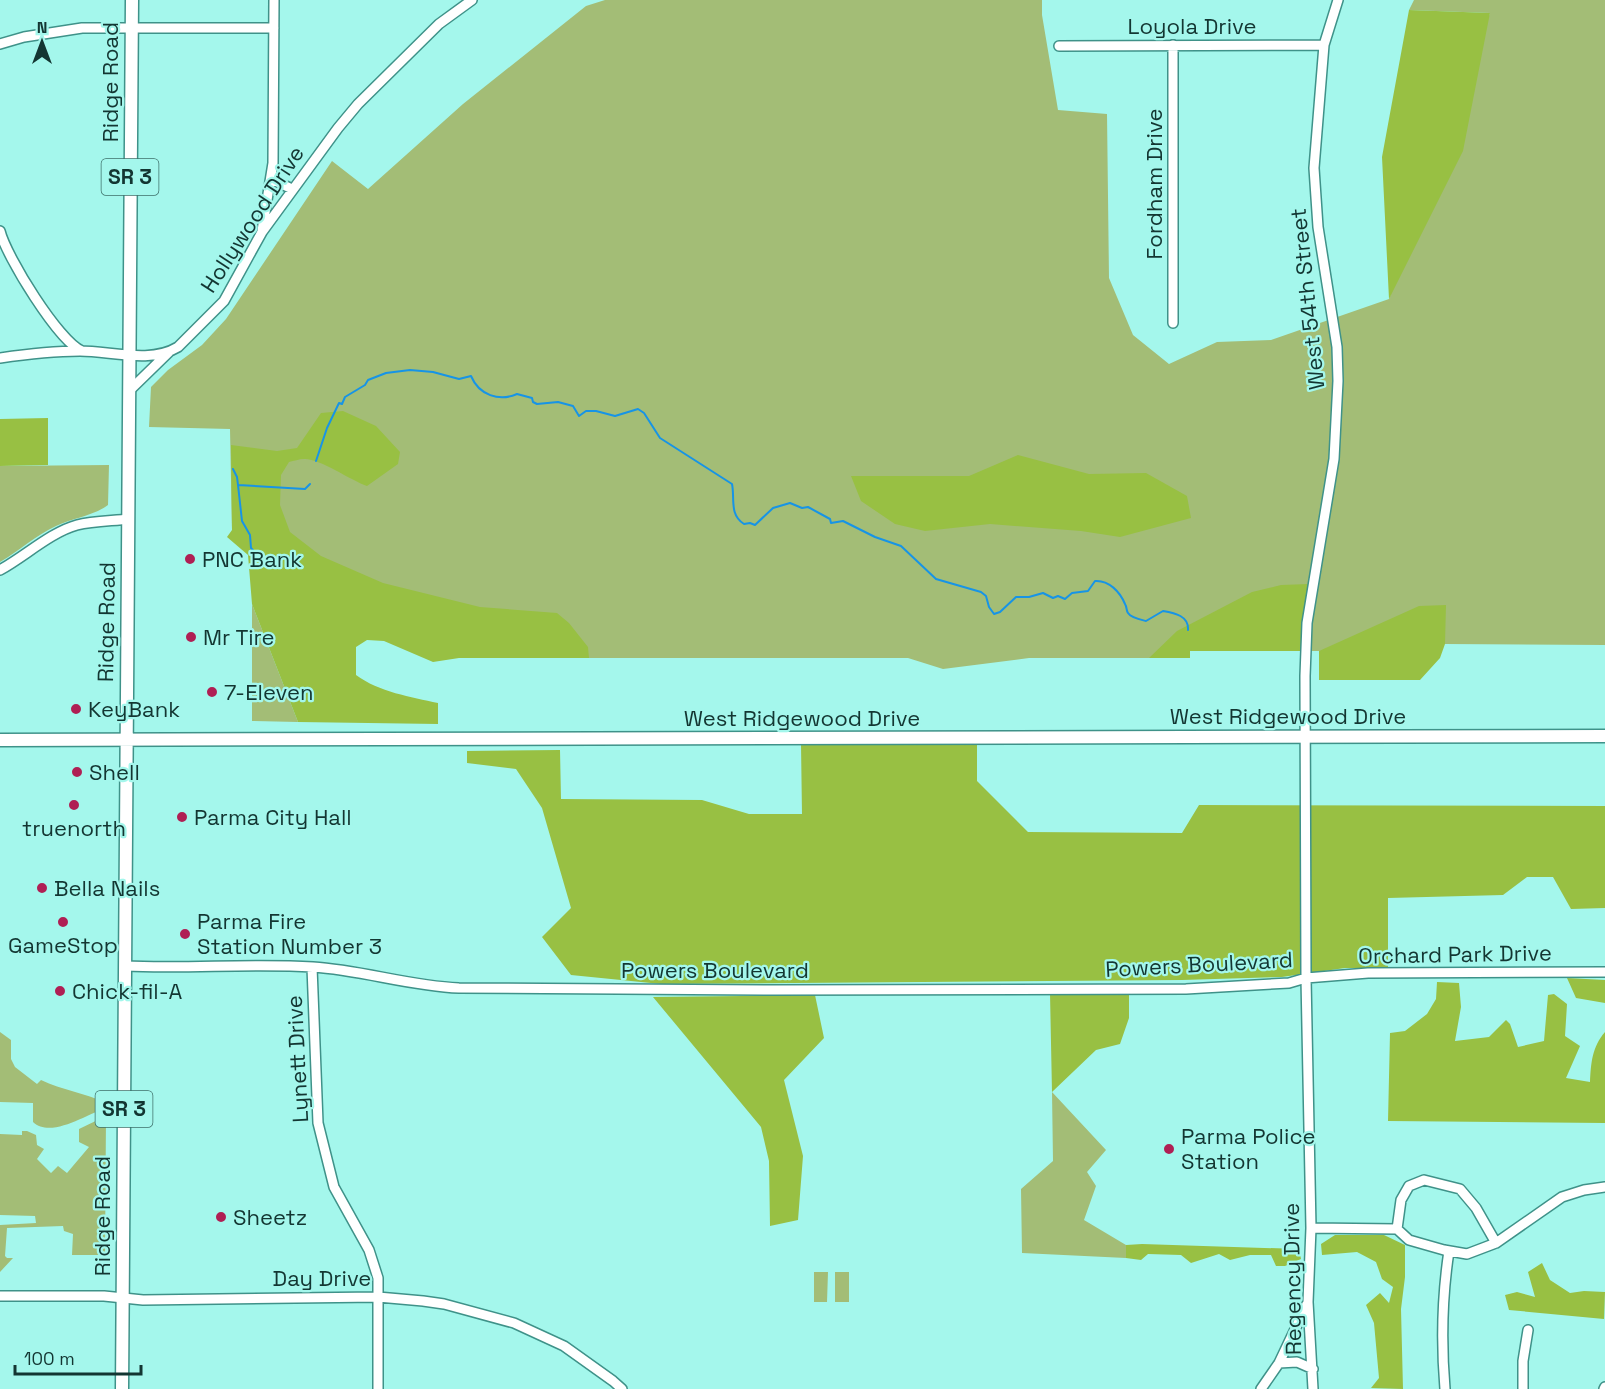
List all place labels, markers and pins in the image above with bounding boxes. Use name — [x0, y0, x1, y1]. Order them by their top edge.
place label: PNC Bank — [202, 545, 302, 573]
marker: PNC Bank — [183, 552, 197, 566]
place label: Mr Tire — [203, 623, 274, 651]
marker: Mr Tire — [184, 630, 198, 644]
place label: 7-Eleven — [224, 678, 313, 706]
marker: 7-Eleven — [205, 685, 219, 699]
place label: KeyBank — [88, 695, 180, 723]
marker: KeyBank — [69, 702, 83, 716]
place label: Shell — [89, 758, 140, 786]
marker: Shell — [70, 765, 84, 779]
marker: truenorth — [67, 798, 81, 812]
place label: Parma City Hall — [194, 803, 352, 831]
marker: Parma City Hall — [175, 810, 189, 824]
place label: truenorth — [22, 814, 126, 842]
place label: Bella Nails — [54, 874, 160, 902]
marker: Bella Nails — [35, 881, 49, 895]
place label: Parma Fire Station Number 3 — [197, 907, 382, 960]
marker: GameStop — [56, 915, 70, 929]
marker: Parma Fire Station Number 3 — [178, 927, 192, 941]
place label: GameStop — [8, 931, 118, 959]
place label: Chick-fil-A — [72, 977, 182, 1005]
marker: Chick-fil-A — [53, 984, 67, 998]
place label: Parma Police Station — [1181, 1122, 1316, 1175]
marker: Parma Police Station — [1162, 1142, 1176, 1156]
place label: Sheetz — [233, 1203, 307, 1231]
marker: Sheetz — [214, 1210, 228, 1224]

